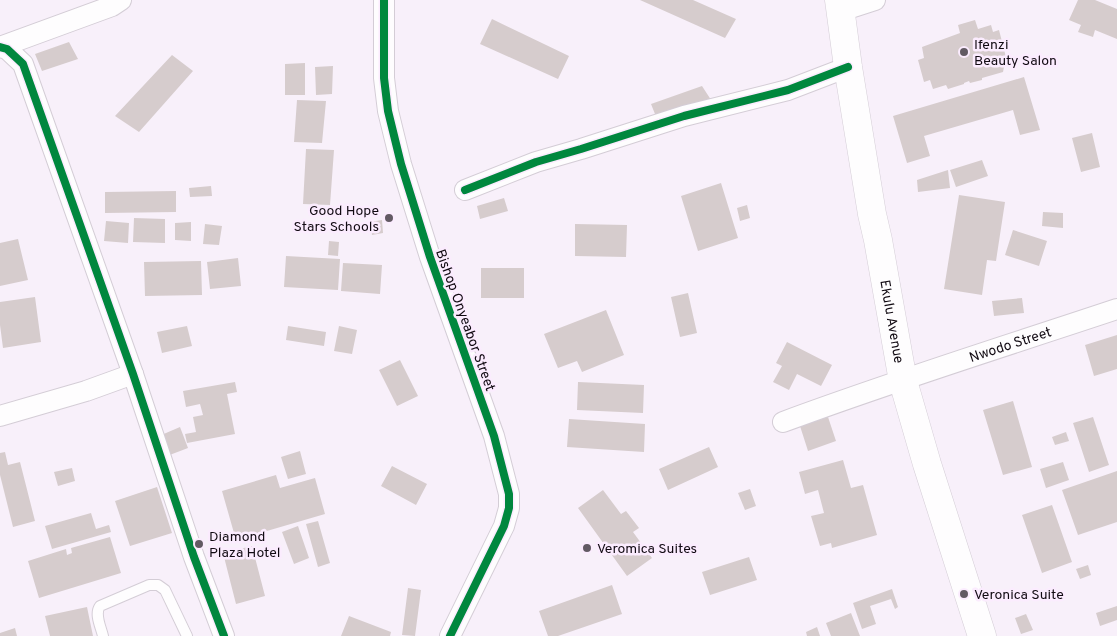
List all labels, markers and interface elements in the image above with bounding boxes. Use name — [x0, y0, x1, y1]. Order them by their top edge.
place label: Ifenzi Beauty Salon — [974, 37, 1057, 70]
marker: Ifenzi Beauty Salon — [958, 46, 970, 58]
place label: Good Hope Stars Schools — [294, 203, 379, 236]
marker: Good Hope Stars Schools — [383, 212, 395, 224]
street label: Bishop Onyeabor Street — [431, 247, 498, 394]
street label: Ekulu Avenue — [875, 279, 907, 365]
street label: Nwodo Street — [967, 324, 1054, 367]
place label: Diamond Plaza Hotel — [209, 529, 280, 562]
marker: Diamond Plaza Hotel — [193, 538, 205, 550]
place label: Veromica Suites — [597, 541, 697, 558]
marker: Veromica Suites — [581, 542, 593, 554]
place label: Veronica Suite — [974, 587, 1064, 604]
marker: Veronica Suite — [958, 588, 970, 600]

